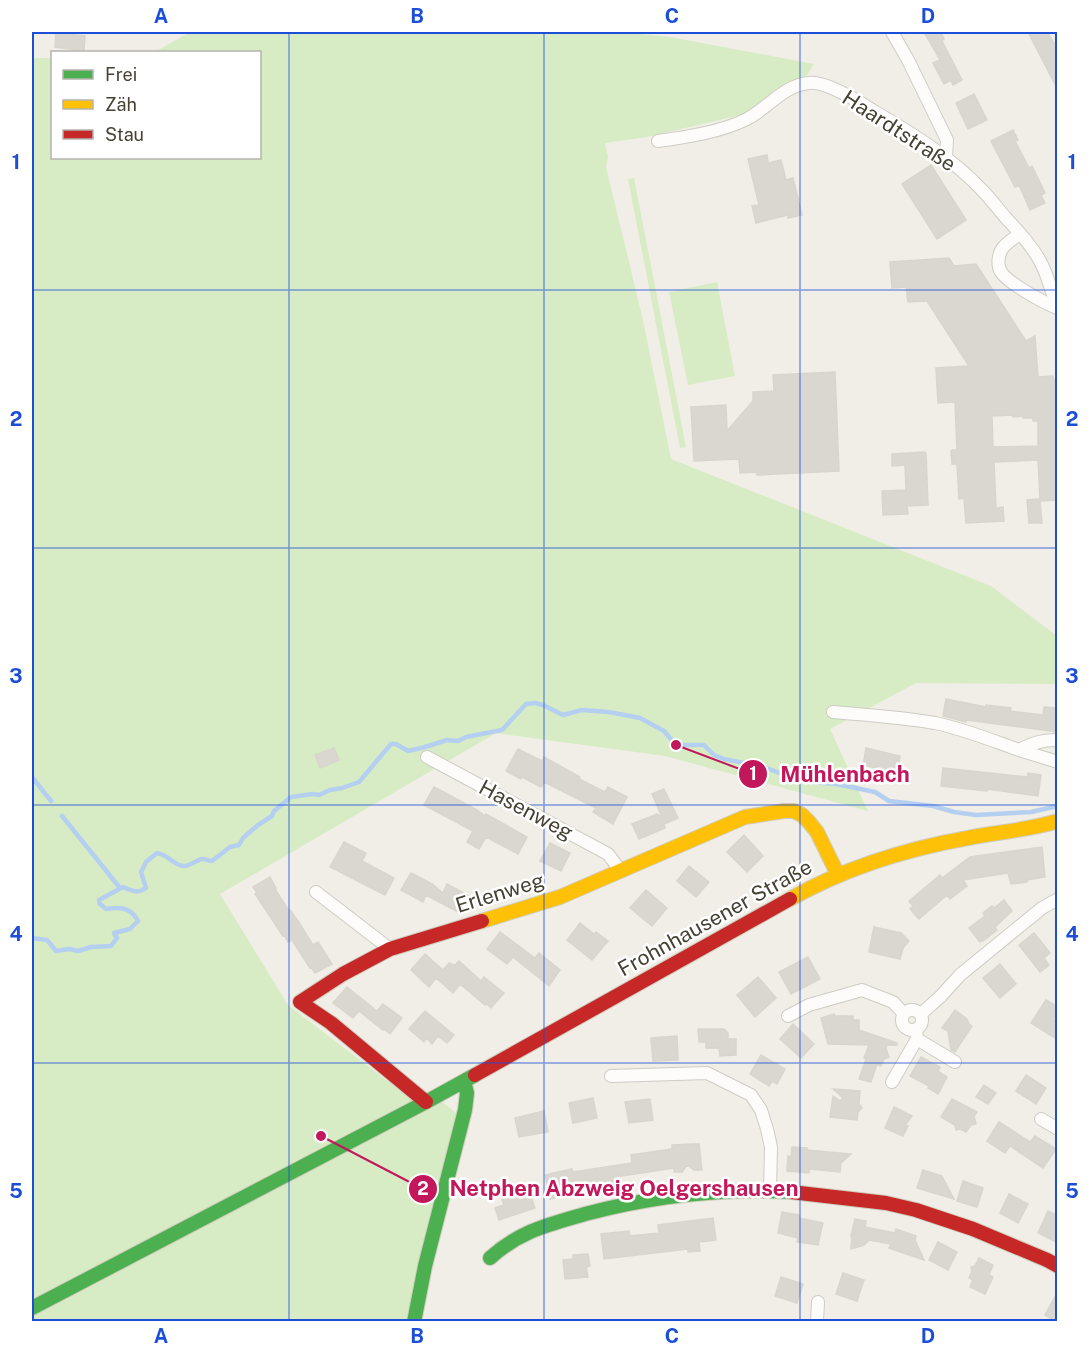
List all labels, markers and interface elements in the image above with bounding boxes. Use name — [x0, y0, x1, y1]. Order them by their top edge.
text: A — [154, 4, 168, 28]
text: B — [410, 4, 424, 28]
text: C — [665, 4, 679, 28]
text: D — [921, 4, 935, 28]
legend — [51, 51, 261, 159]
text: Frei — [105, 64, 137, 85]
street label: Haardtstraße — [838, 85, 961, 177]
text: Zäh — [105, 94, 137, 115]
text: Stau — [105, 124, 144, 145]
text: 1 — [12, 150, 20, 174]
text: 1 — [1068, 150, 1076, 174]
text: 2 — [10, 407, 22, 431]
text: 2 — [1066, 407, 1078, 431]
text: 3 — [9, 664, 23, 688]
text: 3 — [1065, 664, 1079, 688]
callout: Mühlenbach — [738, 754, 921, 794]
text: Mühlenbach — [780, 761, 910, 787]
text: 1 — [749, 763, 757, 784]
street label: Hasenweg — [475, 774, 578, 845]
street label: Frohnhausener Straße — [613, 854, 816, 981]
street label: Erlenweg — [452, 867, 547, 918]
text: 4 — [9, 922, 23, 946]
text: 4 — [1065, 922, 1079, 946]
callout: Netphen Abzweig Oelgershausen — [408, 1169, 811, 1209]
text: Netphen Abzweig Oelgershausen — [449, 1175, 799, 1201]
text: 2 — [417, 1178, 429, 1199]
text: 5 — [9, 1179, 23, 1203]
text: 5 — [1065, 1179, 1079, 1203]
text: A — [154, 1324, 168, 1348]
text: B — [410, 1324, 424, 1348]
text: C — [665, 1324, 679, 1348]
text: D — [921, 1324, 935, 1348]

